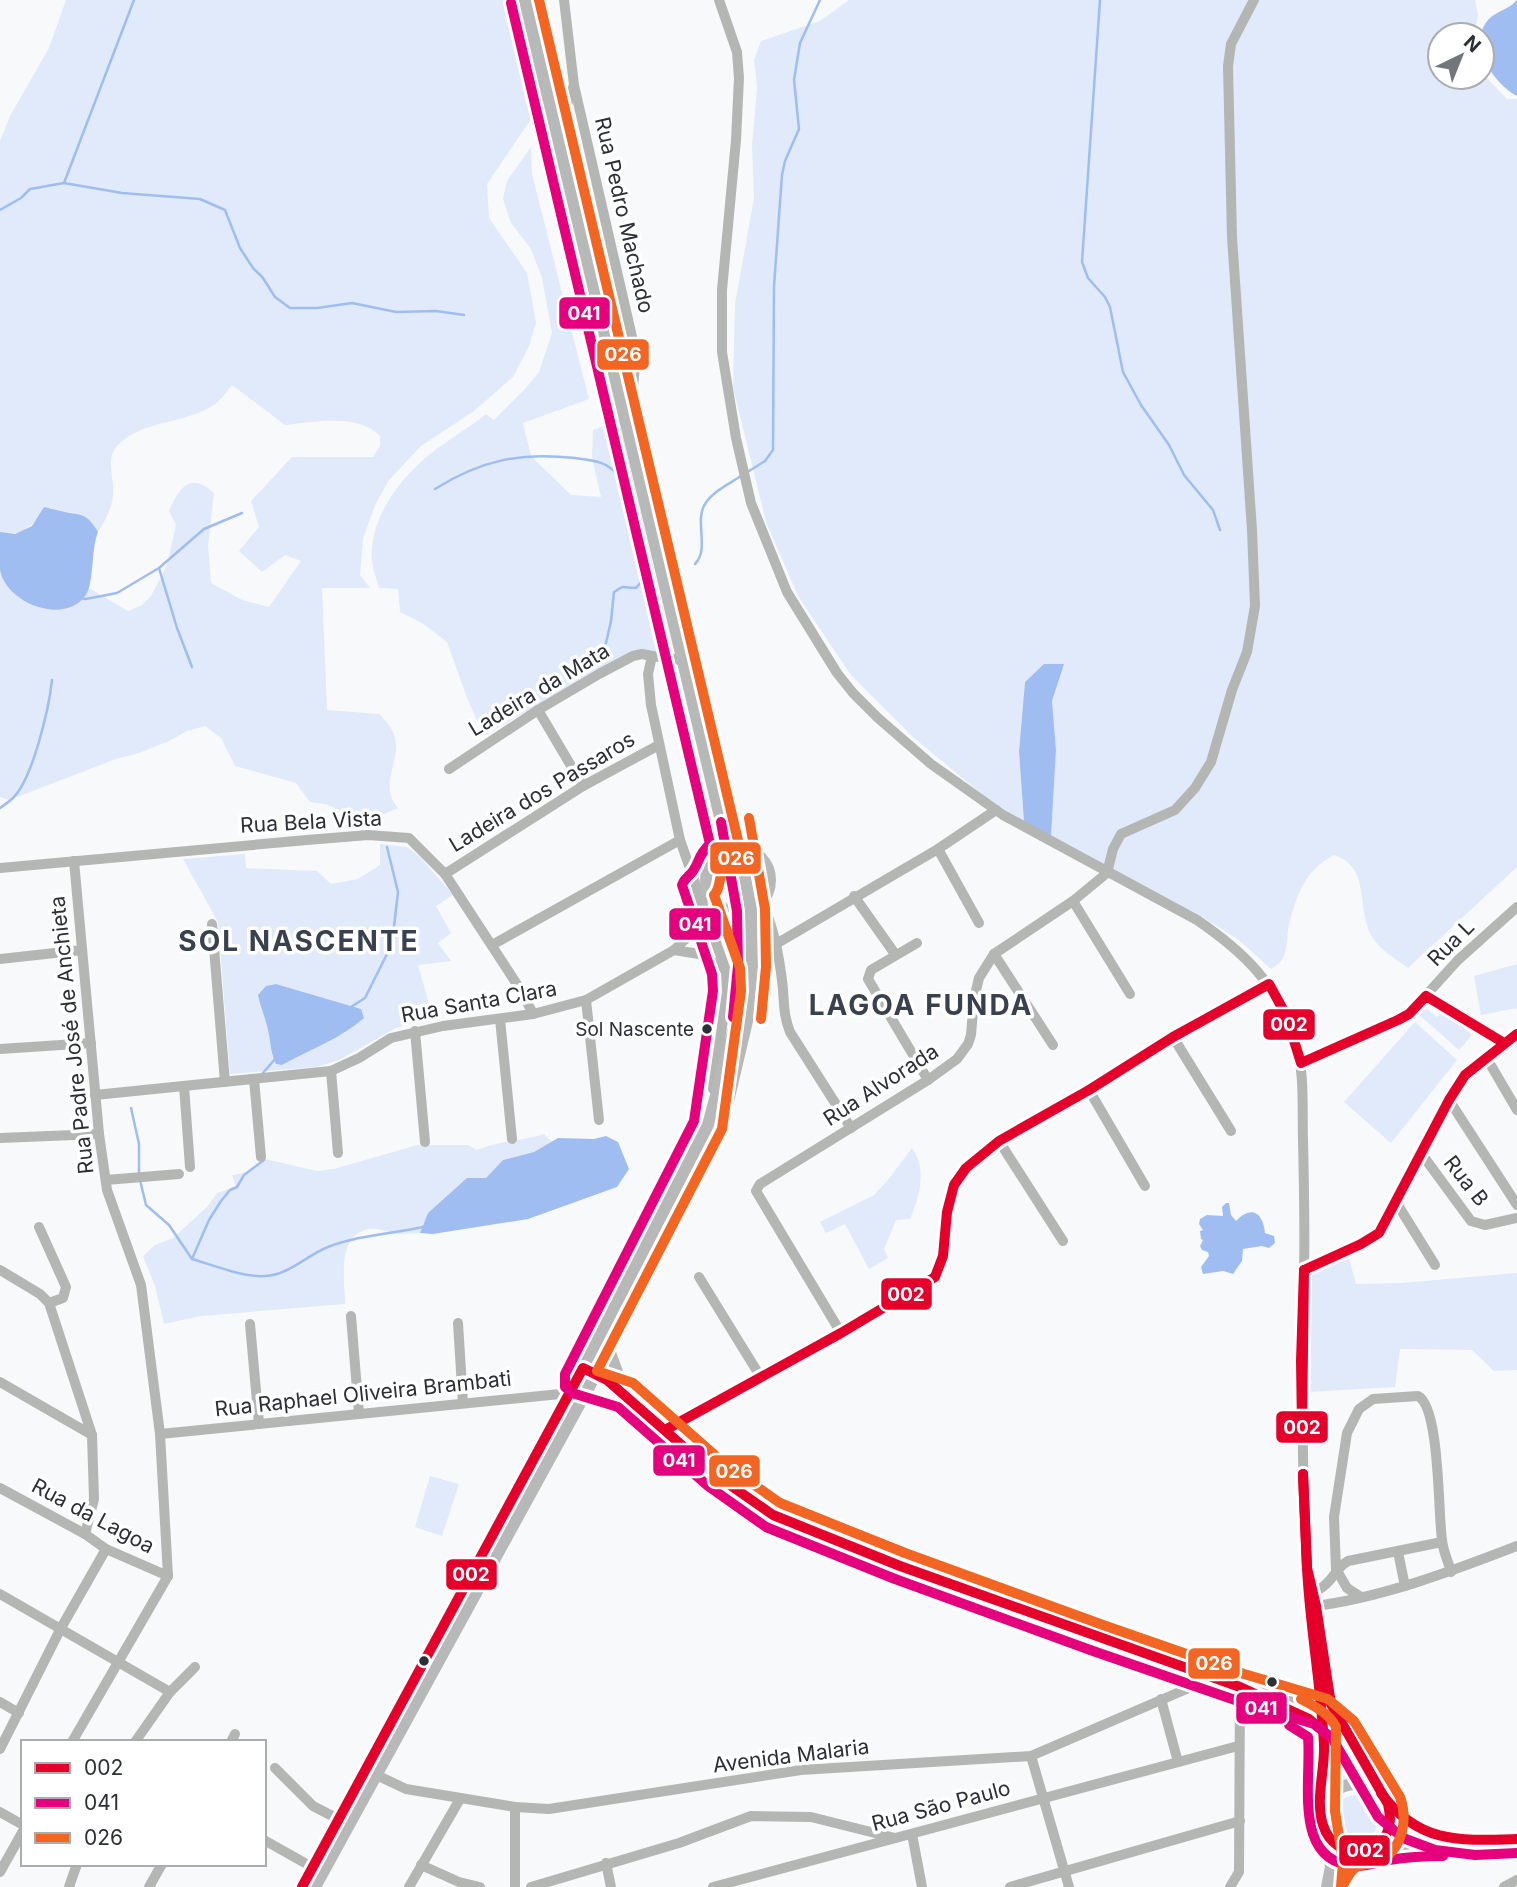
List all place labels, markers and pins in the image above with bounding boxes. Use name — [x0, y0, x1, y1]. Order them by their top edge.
place label: Sol Nascente — [575, 1018, 694, 1041]
marker: Sol Nascente — [700, 1022, 714, 1036]
unlabelled marker — [417, 1654, 431, 1668]
unlabelled marker — [1265, 1675, 1279, 1689]

